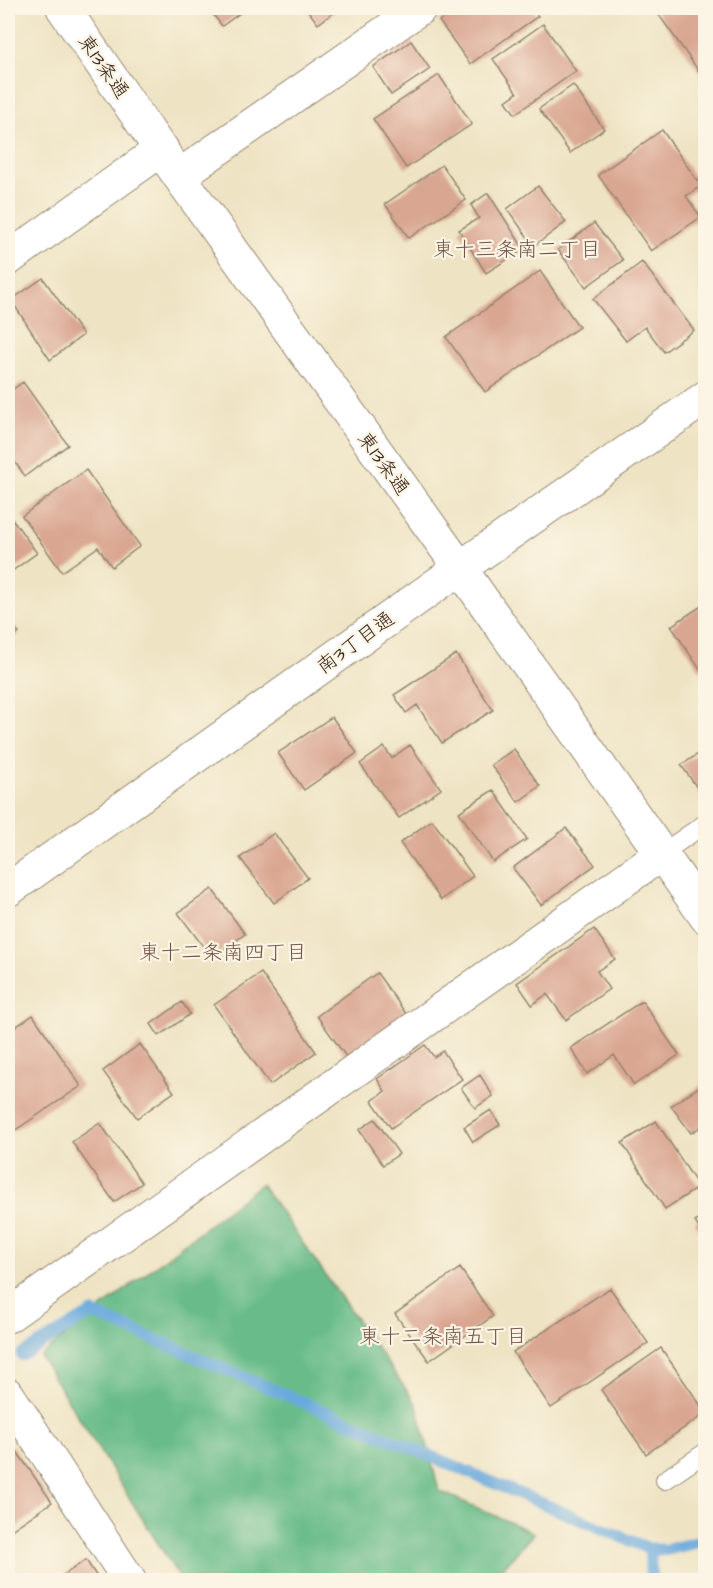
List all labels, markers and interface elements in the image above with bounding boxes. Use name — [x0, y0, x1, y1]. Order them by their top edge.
street label: 東13条通 — [71, 29, 136, 104]
district label: 東十三条南二丁目 — [433, 235, 601, 264]
street label: 東13条通 — [350, 426, 416, 501]
street label: 南3丁目通 — [311, 605, 400, 681]
district label: 東十二条南四丁目 — [139, 938, 307, 967]
district label: 東十二条南五丁目 — [359, 1322, 527, 1351]

